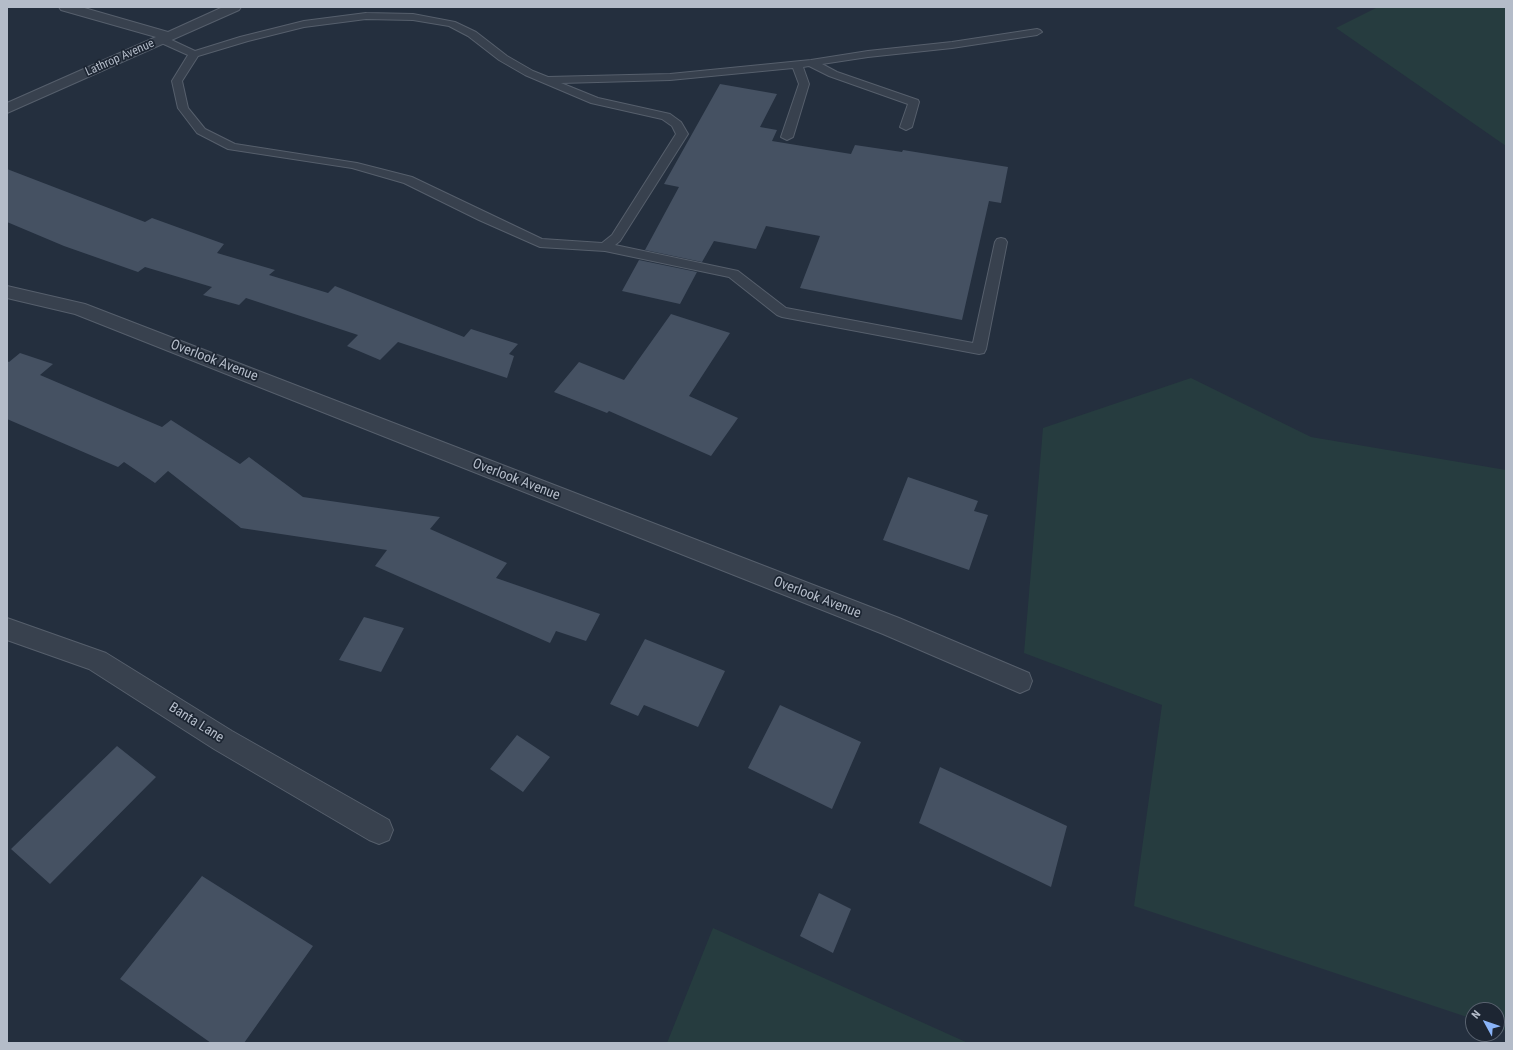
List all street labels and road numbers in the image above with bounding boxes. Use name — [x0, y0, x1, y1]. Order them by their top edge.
street label: Lathrop Avenue — [83, 36, 157, 80]
street label: Overlook Avenue — [168, 337, 260, 385]
street label: Overlook Avenue — [470, 456, 562, 504]
street label: Overlook Avenue — [771, 574, 863, 622]
street label: Banta Lane — [165, 699, 227, 747]

